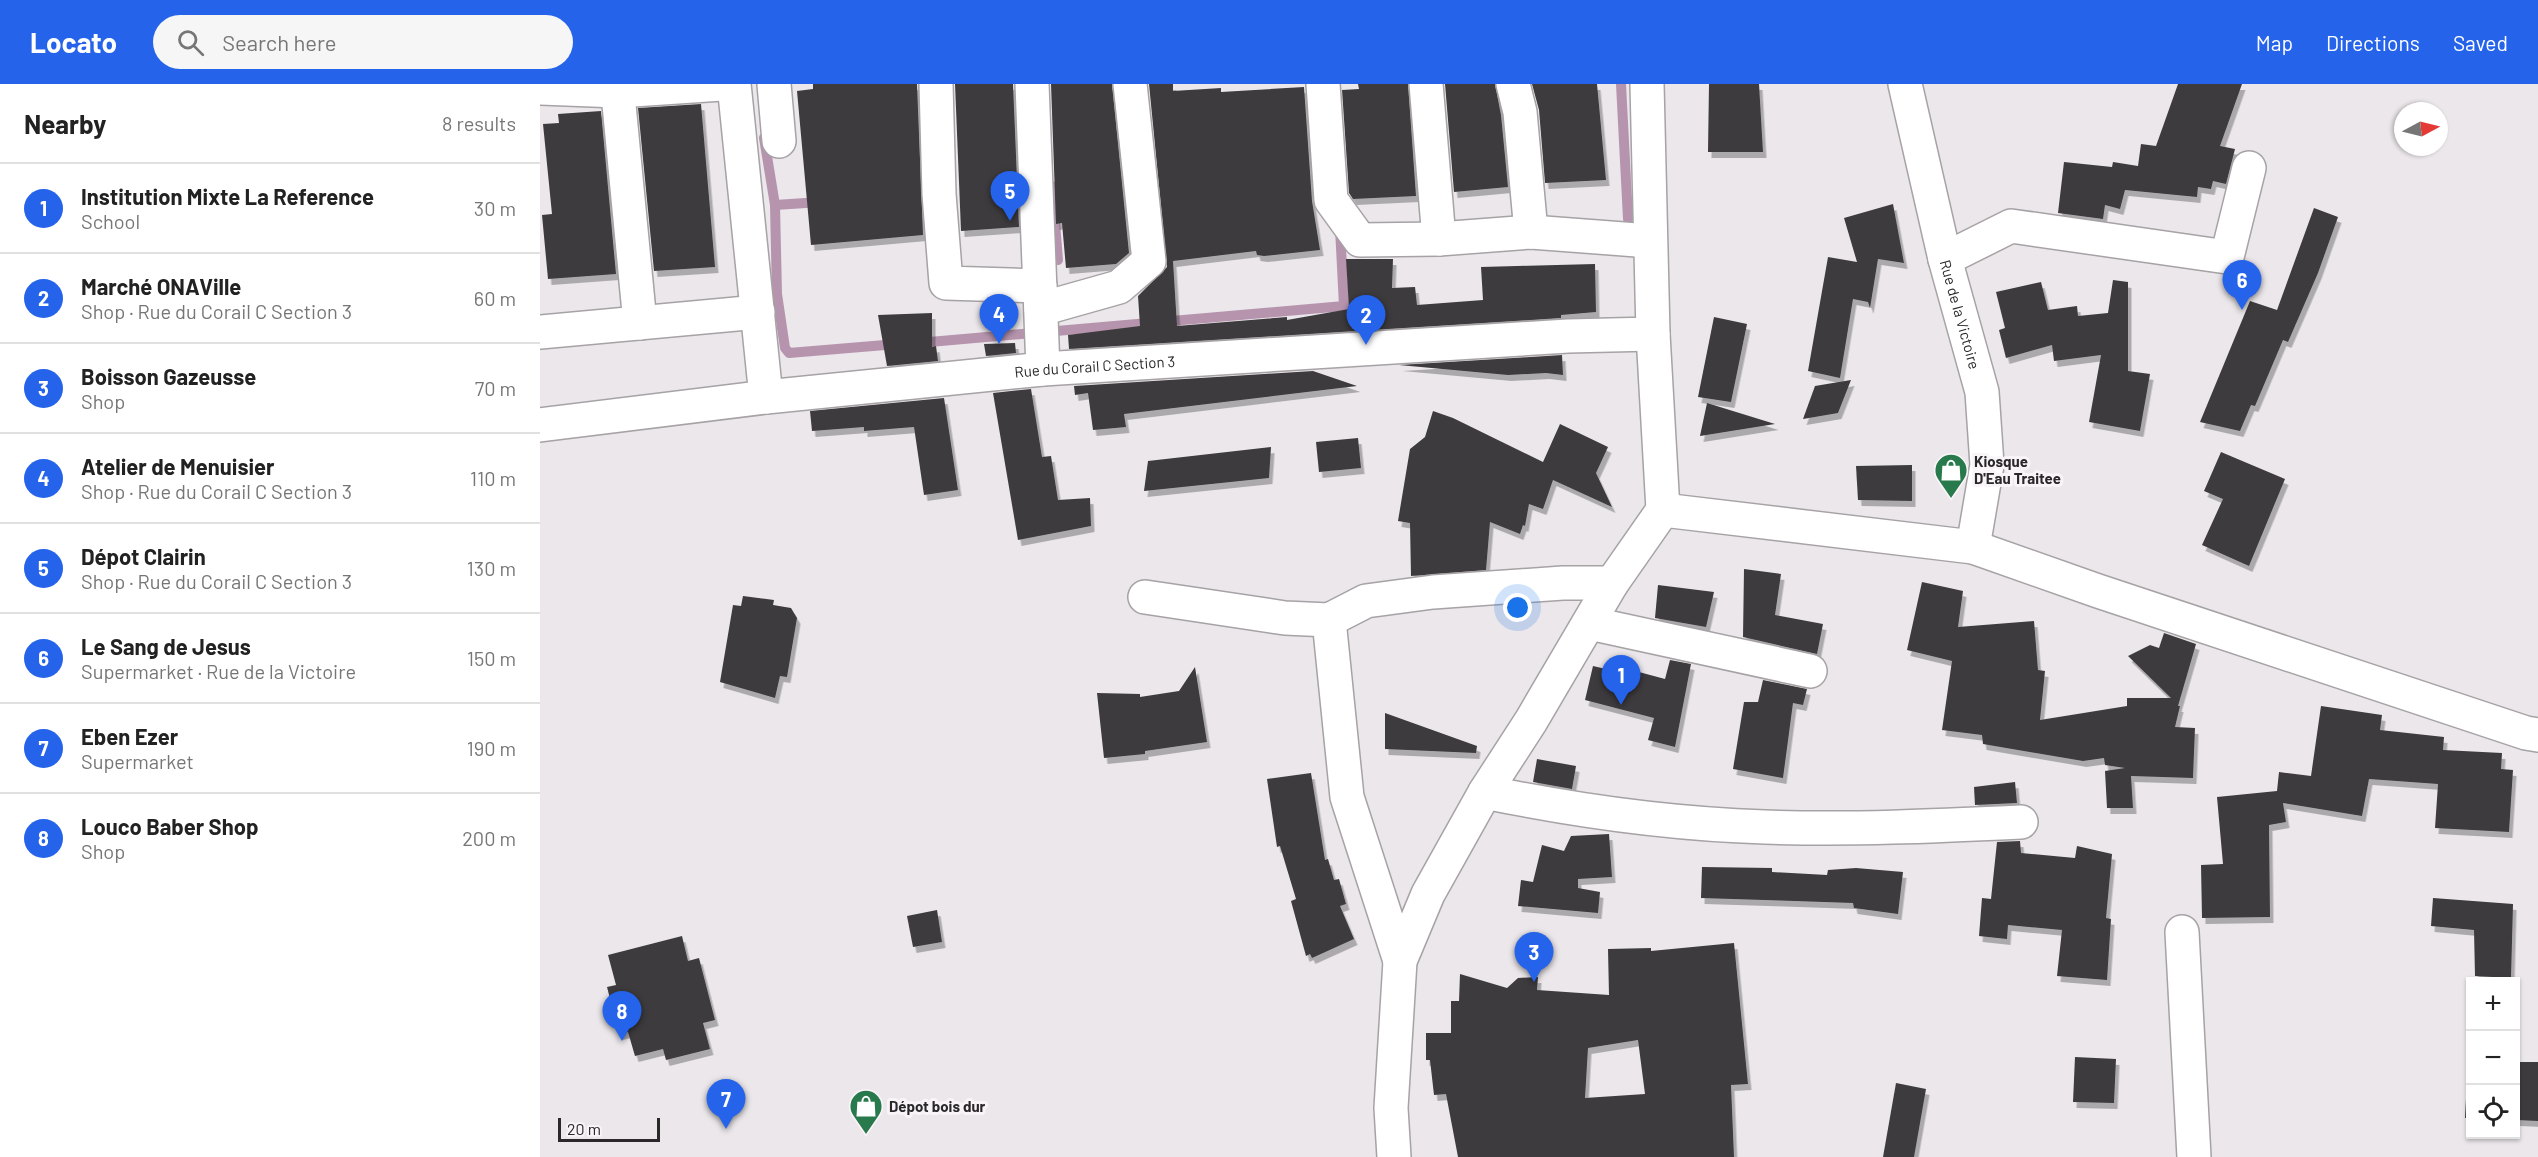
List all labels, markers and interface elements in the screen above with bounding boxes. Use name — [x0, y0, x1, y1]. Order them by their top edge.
search box — [153, 15, 573, 69]
text: Locato — [30, 25, 117, 59]
icon: search — [174, 26, 207, 59]
text: Search here — [222, 29, 337, 55]
text: Map — [2256, 30, 2293, 55]
text: Directions — [2326, 30, 2420, 55]
text: Saved — [2453, 30, 2508, 55]
north arrow — [2394, 102, 2448, 156]
text: Nearby — [24, 108, 106, 139]
text: 8 results — [442, 111, 516, 135]
pin: 5 — [990, 172, 1030, 221]
text: Institution Mixte La Reference — [81, 183, 374, 209]
text: 1 — [40, 196, 47, 220]
text: 30 m — [474, 196, 516, 220]
text: School — [81, 209, 140, 233]
street label: Rue de la Victoire — [1937, 258, 1984, 371]
pin: 6 — [2222, 260, 2262, 310]
text: Marché ONAVille — [81, 273, 241, 299]
text: 2 — [38, 286, 49, 310]
text: 60 m — [474, 286, 516, 310]
pin: 4 — [980, 294, 1018, 344]
pin: 2 — [1346, 296, 1386, 345]
text: Shop · Rue du Corail C Section 3 — [81, 299, 352, 323]
street label: Rue du Corail C Section 3 — [1013, 352, 1176, 381]
text: Boisson Gazeusse — [81, 363, 256, 389]
text: 3 — [38, 376, 49, 400]
text: 70 m — [475, 376, 516, 400]
text: Shop — [81, 389, 125, 413]
shop icon: Kiosque D'Eau Traitee — [1933, 452, 1969, 499]
place label: Kiosque D'Eau Traitee — [1974, 452, 2061, 487]
text: Atelier de Menuisier — [81, 453, 275, 479]
text: 4 — [37, 466, 50, 490]
text: 110 m — [470, 466, 516, 490]
text: Shop · Rue du Corail C Section 3 — [81, 479, 352, 503]
text: Dépot Clairin — [81, 543, 206, 569]
text: 5 — [38, 556, 49, 580]
text: 130 m — [467, 556, 516, 580]
text: Shop · Rue du Corail C Section 3 — [81, 569, 352, 593]
your location — [1503, 593, 1532, 622]
text: Le Sang de Jesus — [81, 633, 251, 659]
text: 6 — [38, 646, 49, 670]
text: 150 m — [467, 646, 516, 670]
pin: 1 — [1602, 656, 1640, 705]
text: Supermarket · Rue de la Victoire — [81, 659, 356, 683]
text: Eben Ezer — [81, 723, 178, 749]
text: 7 — [39, 736, 48, 760]
text: 190 m — [467, 736, 516, 760]
text: Supermarket — [81, 749, 194, 773]
text: Louco Baber Shop — [81, 813, 258, 839]
text: 8 — [38, 826, 49, 850]
text: 200 m — [462, 826, 516, 850]
text: Shop — [81, 839, 125, 863]
pin: 3 — [1514, 932, 1554, 982]
map controls — [2466, 977, 2520, 1139]
button: + — [2466, 977, 2520, 1031]
pin: 8 — [602, 992, 641, 1041]
button: − — [2466, 1031, 2520, 1085]
pin: 7 — [706, 1080, 746, 1129]
button: locate — [2466, 1085, 2520, 1139]
shop icon: Dépot bois dur — [848, 1088, 884, 1135]
place label: Dépot bois dur — [889, 1097, 986, 1115]
scale bar — [558, 1115, 660, 1142]
text: 20 m — [567, 1119, 601, 1138]

